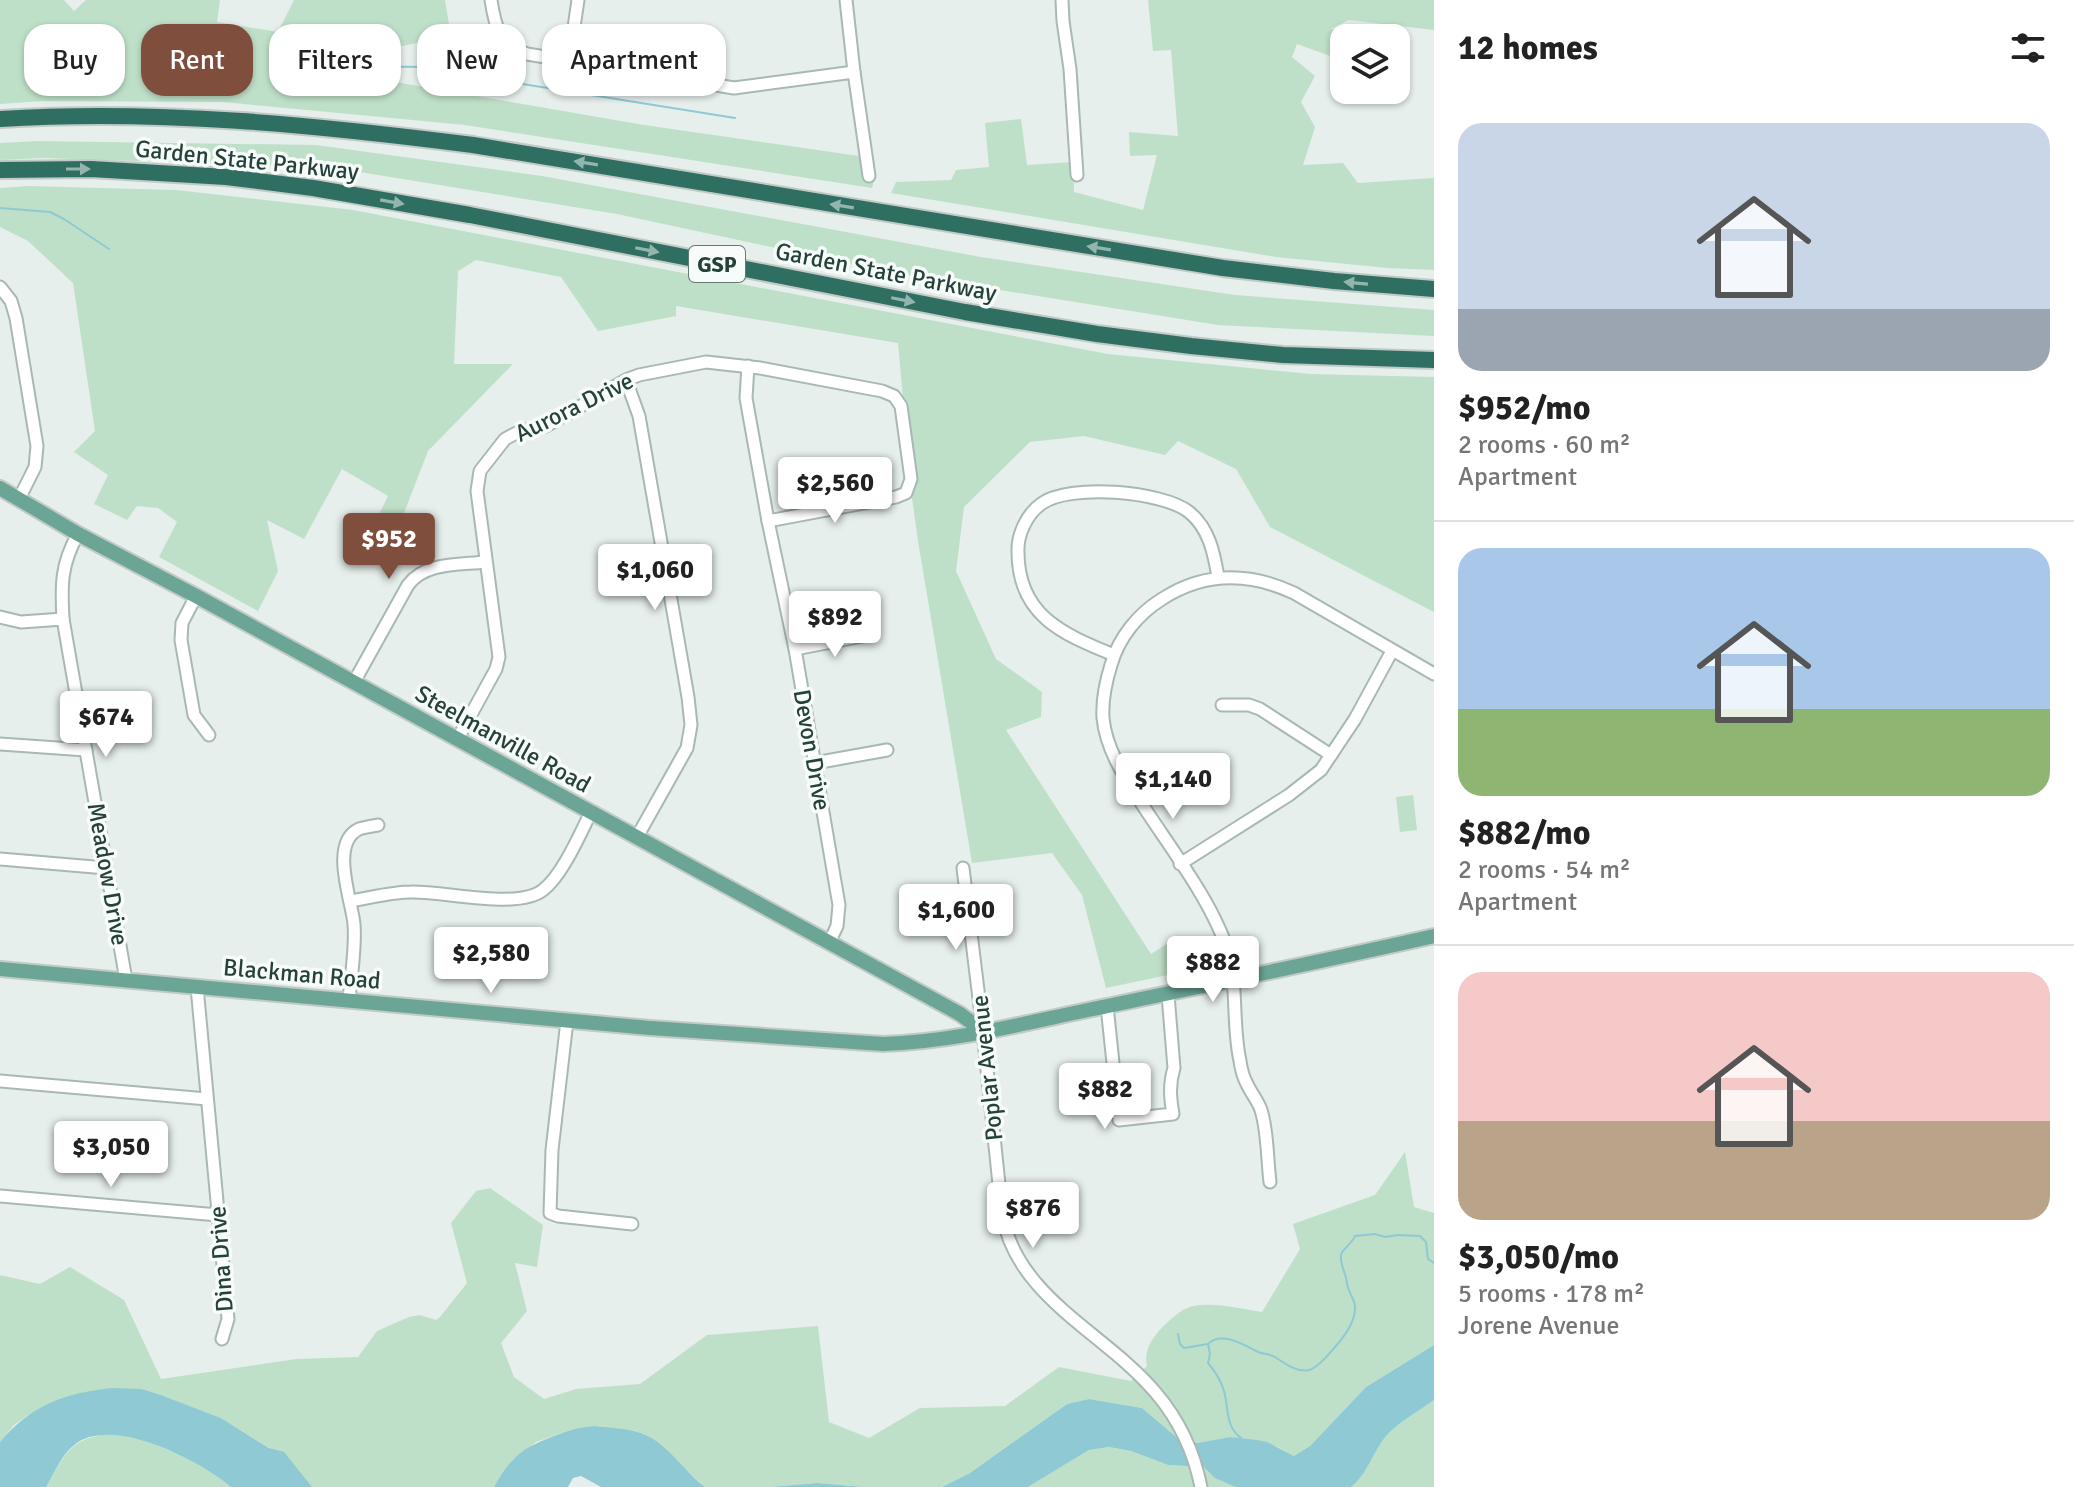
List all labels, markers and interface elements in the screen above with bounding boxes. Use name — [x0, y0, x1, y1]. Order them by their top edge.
chip: Buy — [24, 24, 125, 96]
chip: Rent — [141, 24, 253, 96]
chip: Filters — [269, 24, 401, 96]
chip: New — [417, 24, 526, 96]
chip: Apartment — [542, 24, 726, 96]
map controls — [1330, 24, 1410, 104]
button: layers — [1330, 24, 1410, 104]
icon: filters — [2006, 26, 2050, 70]
text: 12 homes — [1458, 27, 1598, 69]
street label: Garden State Parkway — [134, 133, 360, 187]
one-way arrow — [573, 157, 598, 169]
one-way arrow — [66, 163, 91, 175]
icon: home — [1682, 175, 1826, 319]
one-way arrow — [380, 196, 405, 208]
one-way arrow — [829, 199, 854, 211]
street label: Garden State Parkway — [773, 236, 999, 308]
one-way arrow — [1086, 241, 1111, 254]
one-way arrow — [635, 245, 660, 257]
road number: GSP — [689, 246, 745, 282]
one-way arrow — [1343, 276, 1368, 289]
one-way arrow — [890, 294, 915, 306]
street label: Aurora Drive — [510, 365, 638, 449]
text: $952/mo — [1458, 387, 1591, 429]
text: 2 rooms · 60 m² — [1458, 429, 1631, 461]
pin: $2,560 — [770, 457, 900, 525]
text: Apartment — [1458, 461, 1577, 493]
text: $2,560 — [796, 467, 874, 499]
pin: $952 — [342, 513, 436, 581]
text: $952 — [361, 523, 417, 555]
pin: $1,060 — [590, 544, 720, 612]
text: $1,060 — [616, 554, 694, 586]
pin: $892 — [788, 591, 882, 659]
icon: home — [1682, 600, 1826, 744]
text: $892 — [807, 601, 863, 633]
street label: Steelmanville Road — [410, 678, 596, 800]
street label: Devon Drive — [787, 687, 837, 813]
pin: $674 — [59, 691, 153, 759]
text: $674 — [78, 701, 134, 733]
pin: $1,140 — [1108, 753, 1238, 821]
text: $1,140 — [1134, 763, 1212, 795]
street label: Meadow Drive — [81, 800, 135, 948]
text: $882/mo — [1458, 812, 1591, 854]
text: 2 rooms · 54 m² — [1458, 854, 1631, 886]
pin: $1,600 — [891, 884, 1021, 952]
text: Apartment — [1458, 886, 1577, 918]
text: $1,600 — [917, 894, 995, 926]
pin: $2,580 — [426, 927, 556, 995]
pin: $882 — [1166, 936, 1260, 1004]
text: $2,580 — [452, 937, 530, 969]
text: $882 — [1185, 946, 1241, 978]
street label: Blackman Road — [222, 952, 382, 996]
street label: Poplar Avenue — [964, 994, 1010, 1142]
icon: home — [1682, 1024, 1826, 1168]
pin: $882 — [1058, 1063, 1152, 1131]
text: $882 — [1077, 1073, 1133, 1105]
pin: $3,050 — [46, 1121, 176, 1189]
text: $3,050 — [72, 1131, 150, 1163]
pin: $876 — [986, 1182, 1080, 1250]
text: $876 — [1005, 1192, 1061, 1224]
street label: Dina Drive — [202, 1205, 240, 1313]
text: $3,050/mo — [1458, 1236, 1619, 1278]
text: 5 rooms · 178 m² — [1458, 1278, 1645, 1310]
text: Jorene Avenue — [1458, 1310, 1620, 1342]

